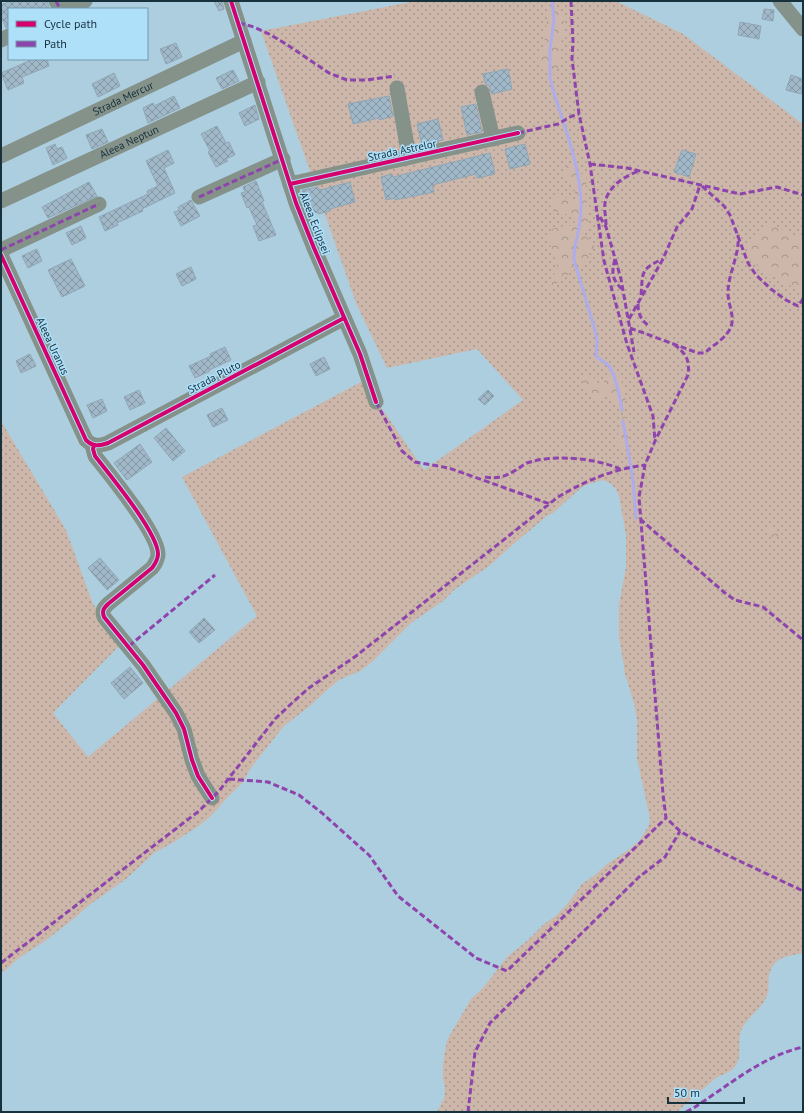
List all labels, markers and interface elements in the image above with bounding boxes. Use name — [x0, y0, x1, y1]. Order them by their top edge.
legend — [8, 8, 148, 60]
text: Cycle path — [44, 16, 97, 31]
text: Path — [44, 36, 67, 51]
street label: Strada Mercur — [90, 78, 156, 119]
street label: Aleea Neptun — [97, 122, 161, 162]
street label: Strada Astrelor — [366, 136, 438, 164]
street label: Aleea Eclipsei — [297, 190, 333, 256]
street label: Aleea Uranus — [34, 315, 73, 377]
street label: Strada Pluto — [185, 357, 243, 397]
scale bar — [668, 1079, 744, 1105]
text: 50 m — [674, 1085, 700, 1100]

